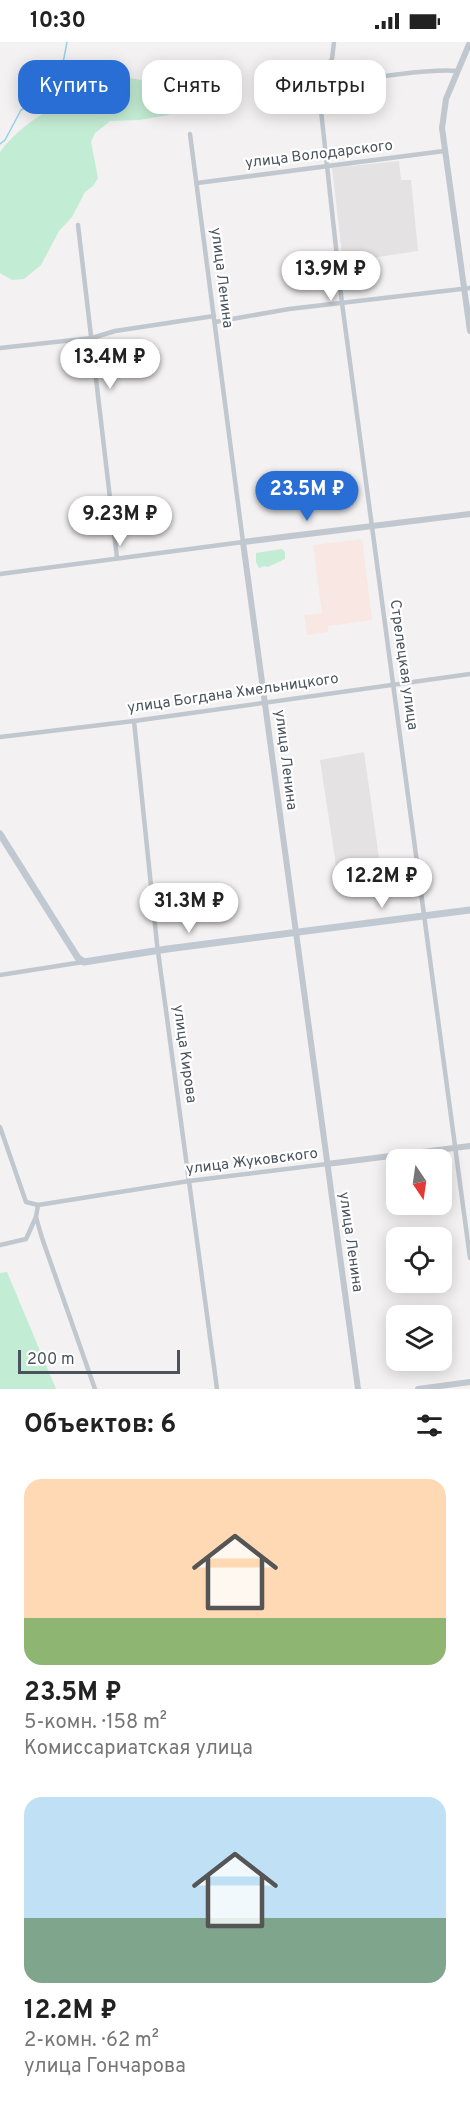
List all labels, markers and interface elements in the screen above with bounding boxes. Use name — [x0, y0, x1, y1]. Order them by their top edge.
text: 10:30 — [30, 8, 86, 35]
chip: Купить — [18, 60, 130, 114]
chip: Снять — [142, 60, 242, 114]
chip: Фильтры — [254, 60, 386, 114]
street label: улица Володарского — [244, 137, 394, 173]
street label: улица Ленина — [205, 227, 237, 329]
pin: 13.9M ₽ — [276, 251, 386, 302]
text: 13.9M ₽ — [295, 257, 367, 283]
pin: 13.4M ₽ — [55, 339, 165, 390]
text: 13.4M ₽ — [74, 345, 146, 371]
pin: 23.5M ₽ — [252, 471, 362, 522]
text: 23.5M ₽ — [269, 477, 345, 503]
pin: 9.23M ₽ — [65, 496, 175, 547]
text: 9.23M ₽ — [82, 502, 158, 528]
street label: Стрелецкая улица — [384, 599, 422, 731]
street label: улица Богдана Хмельницкого — [126, 670, 340, 718]
street label: улица Ленина — [269, 709, 301, 811]
pin: 12.2M ₽ — [327, 858, 437, 909]
text: 12.2M ₽ — [346, 864, 418, 890]
pin: 31.3M ₽ — [134, 883, 244, 934]
text: 31.3M ₽ — [153, 889, 225, 915]
street label: улица Кирова — [168, 1004, 200, 1104]
street label: улица Жуковского — [185, 1144, 319, 1180]
north arrow — [386, 1149, 452, 1215]
map controls — [386, 1149, 452, 1371]
street label: улица Ленина — [334, 1191, 366, 1293]
button: locate — [386, 1227, 452, 1293]
button: layers — [386, 1305, 452, 1371]
scale bar — [18, 1347, 180, 1374]
text: 200 m — [27, 1350, 75, 1370]
text: Объектов: 6 — [24, 1409, 176, 1442]
icon: filters — [413, 1409, 446, 1442]
icon: home — [181, 1518, 289, 1626]
text: 23.5M ₽ — [24, 1677, 122, 1710]
text: 5-комн. · 158 m² — [24, 1710, 167, 1736]
text: Комиссариатская улица — [24, 1736, 253, 1762]
icon: home — [181, 1836, 289, 1944]
text: 12.2M ₽ — [24, 1995, 117, 2028]
text: 2-комн. · 62 m² — [24, 2028, 159, 2054]
text: улица Гончарова — [24, 2054, 186, 2080]

